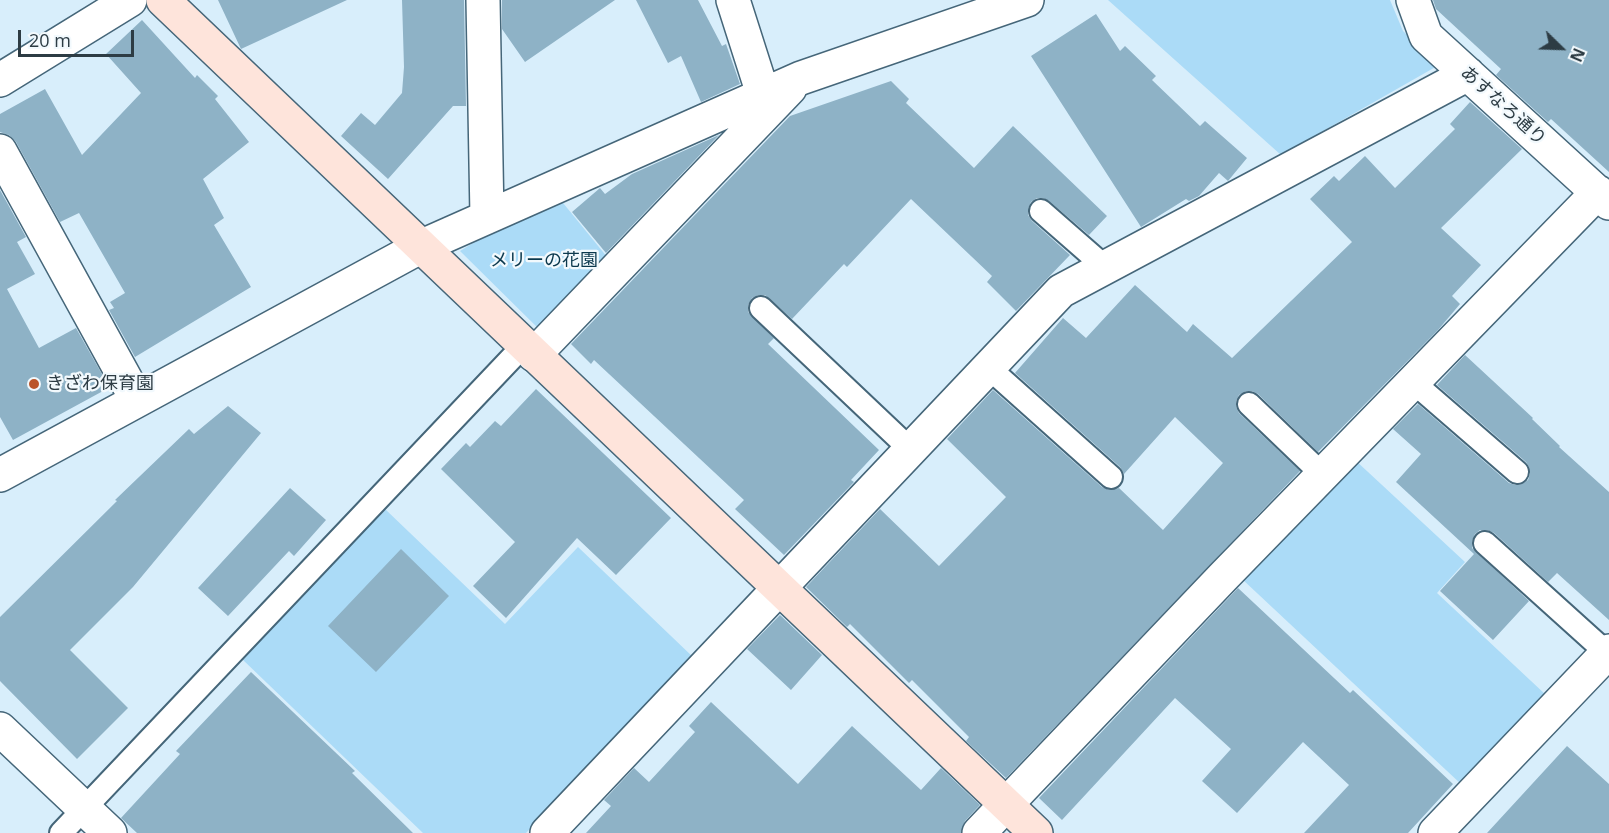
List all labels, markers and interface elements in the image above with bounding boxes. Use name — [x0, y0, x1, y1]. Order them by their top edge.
scale bar — [21, 18, 136, 56]
north arrow — [1531, 18, 1591, 78]
text: 20 m — [29, 28, 71, 52]
text: N — [1565, 45, 1590, 65]
street label: あすなろ通り — [1456, 62, 1550, 150]
park label: メリーの花園 — [490, 250, 598, 272]
place label: きざわ保育園 — [46, 373, 154, 395]
marker: きざわ保育園 — [27, 377, 41, 391]

